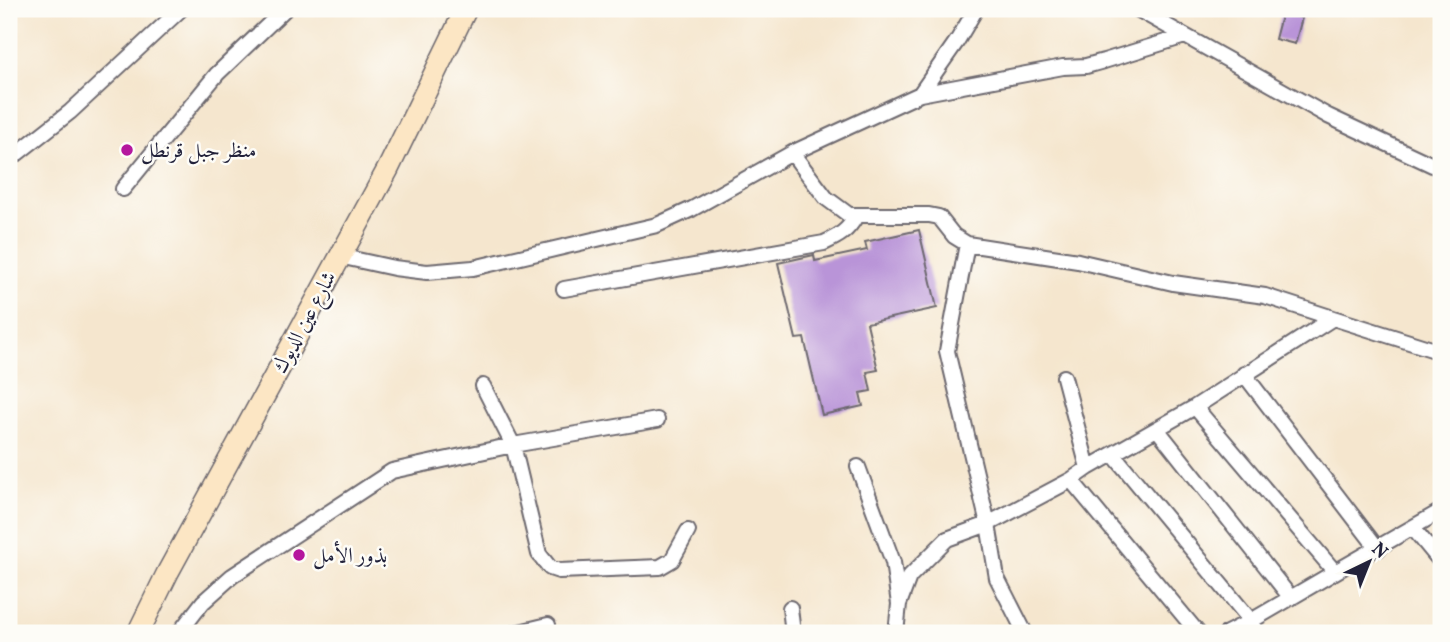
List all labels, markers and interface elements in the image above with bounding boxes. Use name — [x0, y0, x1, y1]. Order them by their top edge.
place label: منظر جبل قرنطل — [141, 137, 256, 166]
marker: منظر جبل قرنطل — [119, 142, 135, 158]
street label: شارع عين الديوك — [266, 267, 346, 380]
north arrow — [1334, 526, 1404, 596]
text: N — [1365, 537, 1393, 565]
place label: بذور الأمل — [313, 540, 387, 571]
marker: بذور الأمل — [291, 547, 307, 563]

